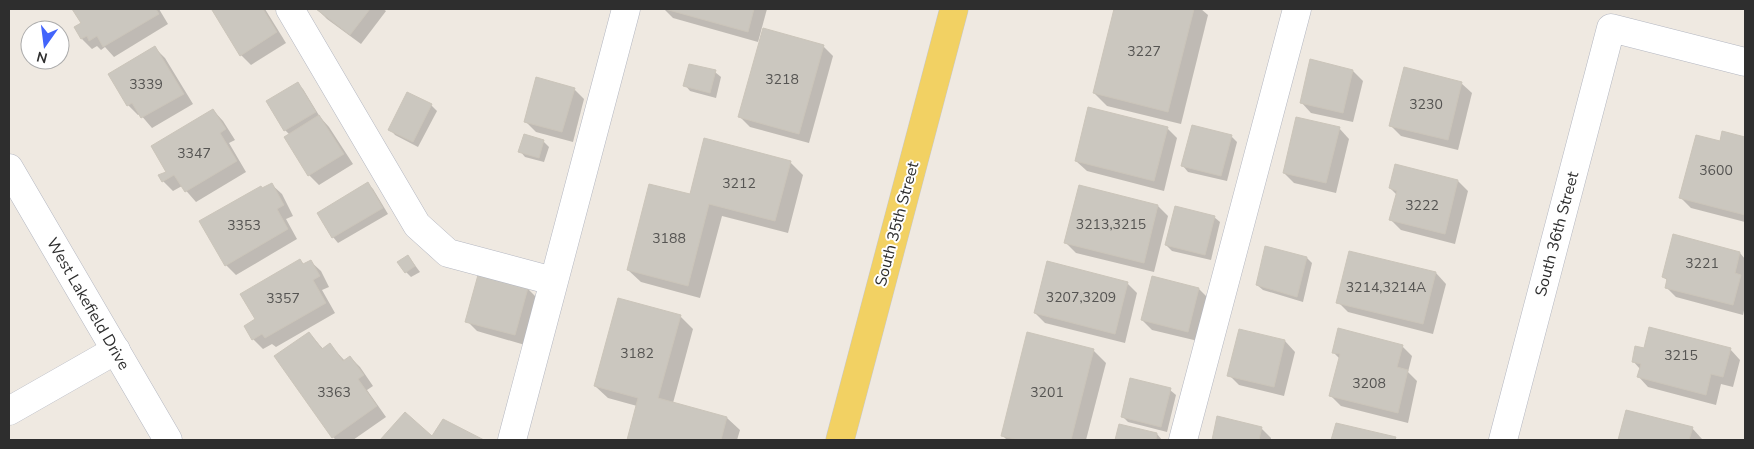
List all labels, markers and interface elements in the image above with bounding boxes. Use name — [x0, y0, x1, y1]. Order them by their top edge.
north arrow — [20, 20, 70, 70]
house number: 3227 — [1127, 42, 1161, 61]
text: N — [35, 47, 49, 68]
house number: 3218 — [765, 70, 799, 89]
house number: 3339 — [129, 75, 163, 94]
house number: 3230 — [1409, 95, 1443, 114]
house number: 3347 — [177, 144, 211, 163]
street label: South 35th Street — [870, 159, 924, 289]
house number: 3600 — [1699, 161, 1733, 180]
street label: South 36th Street — [1530, 169, 1584, 299]
house number: 3212 — [722, 174, 756, 193]
house number: 3222 — [1405, 196, 1439, 215]
house number: 3213,3215 — [1076, 215, 1146, 234]
house number: 3353 — [227, 216, 261, 235]
house number: 3188 — [652, 229, 686, 248]
street label: West Lakefield Drive — [41, 234, 135, 374]
house number: 3221 — [1685, 254, 1719, 273]
house number: 3214,3214A — [1346, 278, 1426, 297]
house number: 3207,3209 — [1046, 288, 1116, 307]
house number: 3357 — [266, 289, 300, 308]
house number: 3182 — [620, 344, 654, 363]
house number: 3215 — [1664, 346, 1698, 365]
house number: 3208 — [1352, 374, 1386, 393]
house number: 3363 — [317, 383, 351, 402]
house number: 3201 — [1030, 383, 1064, 402]

